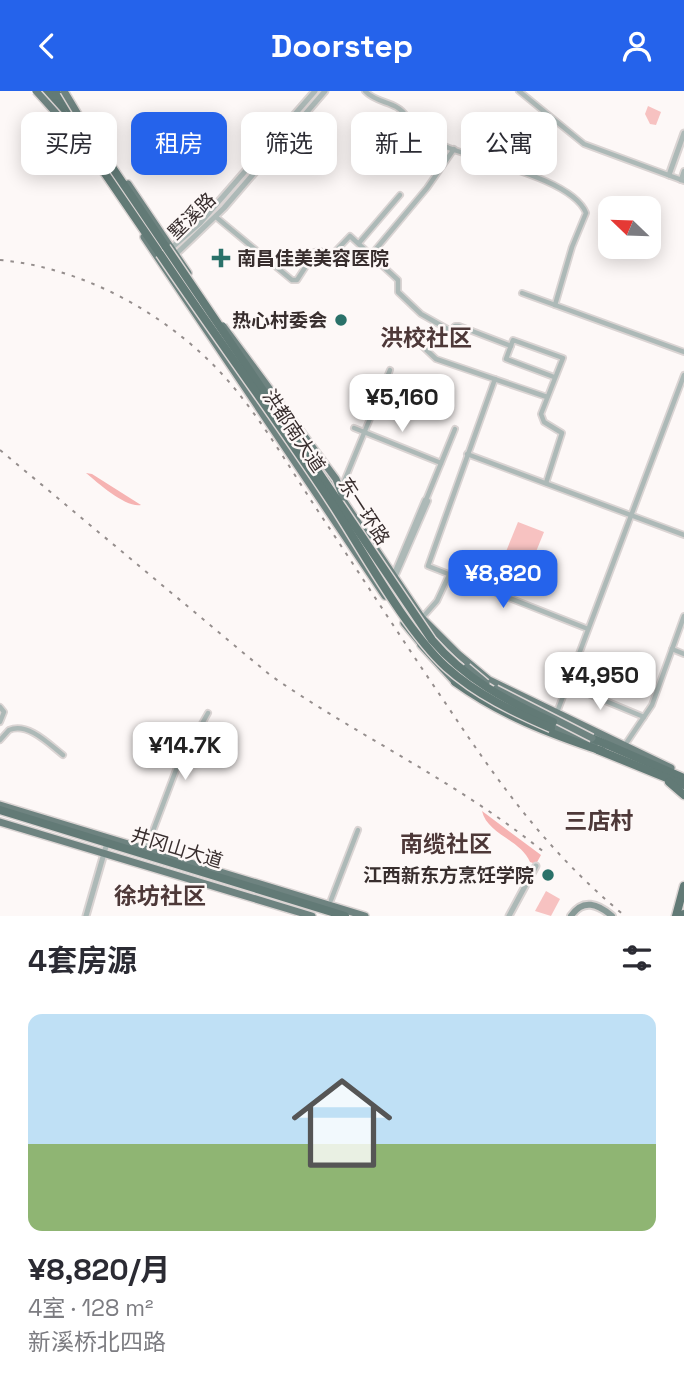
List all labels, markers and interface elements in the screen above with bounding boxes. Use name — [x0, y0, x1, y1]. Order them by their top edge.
text: Doorstep — [271, 26, 413, 66]
icon: back — [28, 27, 66, 65]
icon: person — [618, 27, 656, 65]
chip: 买房 — [21, 112, 117, 175]
chip: 租房 — [131, 112, 227, 175]
chip: 筛选 — [241, 112, 337, 175]
chip: 新上 — [351, 112, 447, 175]
chip: 公寓 — [461, 112, 557, 175]
street label: 墅溪路 — [163, 187, 221, 245]
north arrow — [598, 196, 662, 259]
map controls — [598, 196, 661, 259]
place label: 南昌佳美美容医院 — [237, 246, 389, 271]
marker: 南昌佳美美容医院 — [211, 248, 231, 268]
place label: 热心村委会 — [232, 308, 327, 333]
marker: 热心村委会 — [333, 312, 349, 328]
district label: 洪校社区 — [380, 323, 472, 353]
pin: ¥5,160 — [345, 375, 459, 434]
text: ¥5,160 — [365, 382, 439, 412]
street label: 洪都南大道 — [257, 385, 331, 477]
street label: 东一环路 — [333, 472, 395, 550]
pin: ¥8,820 — [446, 551, 560, 610]
text: ¥8,820 — [464, 558, 542, 588]
pin: ¥4,950 — [543, 653, 657, 712]
text: ¥4,950 — [561, 660, 639, 690]
pin: ¥14.7K — [128, 723, 242, 782]
text: ¥14.7K — [149, 730, 221, 760]
district label: 三店村 — [565, 806, 634, 836]
street label: 井冈山大道 — [128, 822, 226, 874]
district label: 南缆社区 — [400, 829, 492, 859]
place label: 江西新东方烹饪学院 — [363, 863, 534, 888]
marker: 江西新东方烹饪学院 — [540, 867, 556, 883]
district label: 徐坊社区 — [114, 881, 206, 911]
icon: filters — [618, 939, 656, 977]
text: 4套房源 — [28, 941, 137, 980]
icon: home — [279, 1060, 405, 1186]
text: ¥8,820/月 — [28, 1250, 170, 1289]
text: 4室 · 128 m² — [28, 1293, 153, 1323]
text: 新溪桥北四路 — [28, 1327, 166, 1357]

